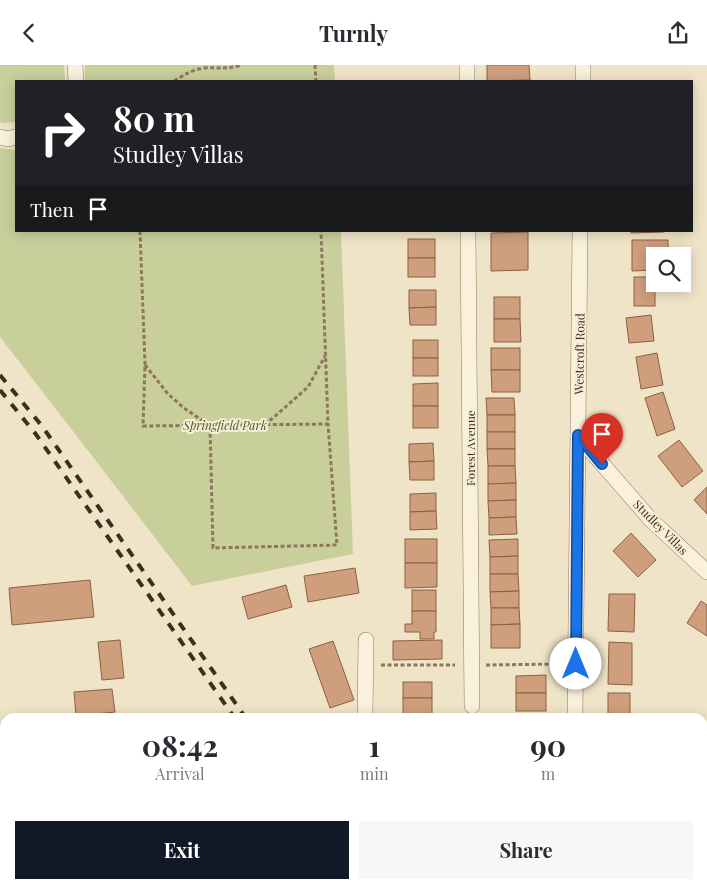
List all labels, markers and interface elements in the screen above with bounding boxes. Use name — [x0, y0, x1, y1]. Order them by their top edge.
text: Turnly — [319, 18, 388, 48]
icon: back — [15, 19, 43, 47]
icon: share — [664, 19, 692, 47]
text: 80 m — [113, 94, 195, 141]
icon: right — [30, 100, 95, 165]
text: Studley Villas — [113, 139, 244, 169]
icon: arrive — [84, 195, 112, 223]
text: Then — [30, 196, 74, 222]
map controls — [646, 247, 691, 292]
button: search — [646, 247, 691, 292]
street label: Westcroft Road — [570, 313, 588, 396]
street label: Forest Avenue — [462, 410, 478, 486]
pin — [581, 413, 623, 464]
park label: Springfield Park — [182, 417, 267, 433]
icon: arrive — [588, 420, 616, 448]
street label: Studley Villas — [630, 496, 692, 558]
position arrow — [549, 637, 601, 689]
text: 08:42 — [142, 725, 218, 765]
text: 1 — [368, 725, 380, 765]
text: 90 — [530, 725, 566, 765]
text: Arrival — [155, 763, 205, 784]
text: min — [360, 763, 388, 784]
text: m — [541, 763, 555, 784]
button: Exit — [15, 821, 349, 879]
button: Share — [359, 821, 693, 879]

